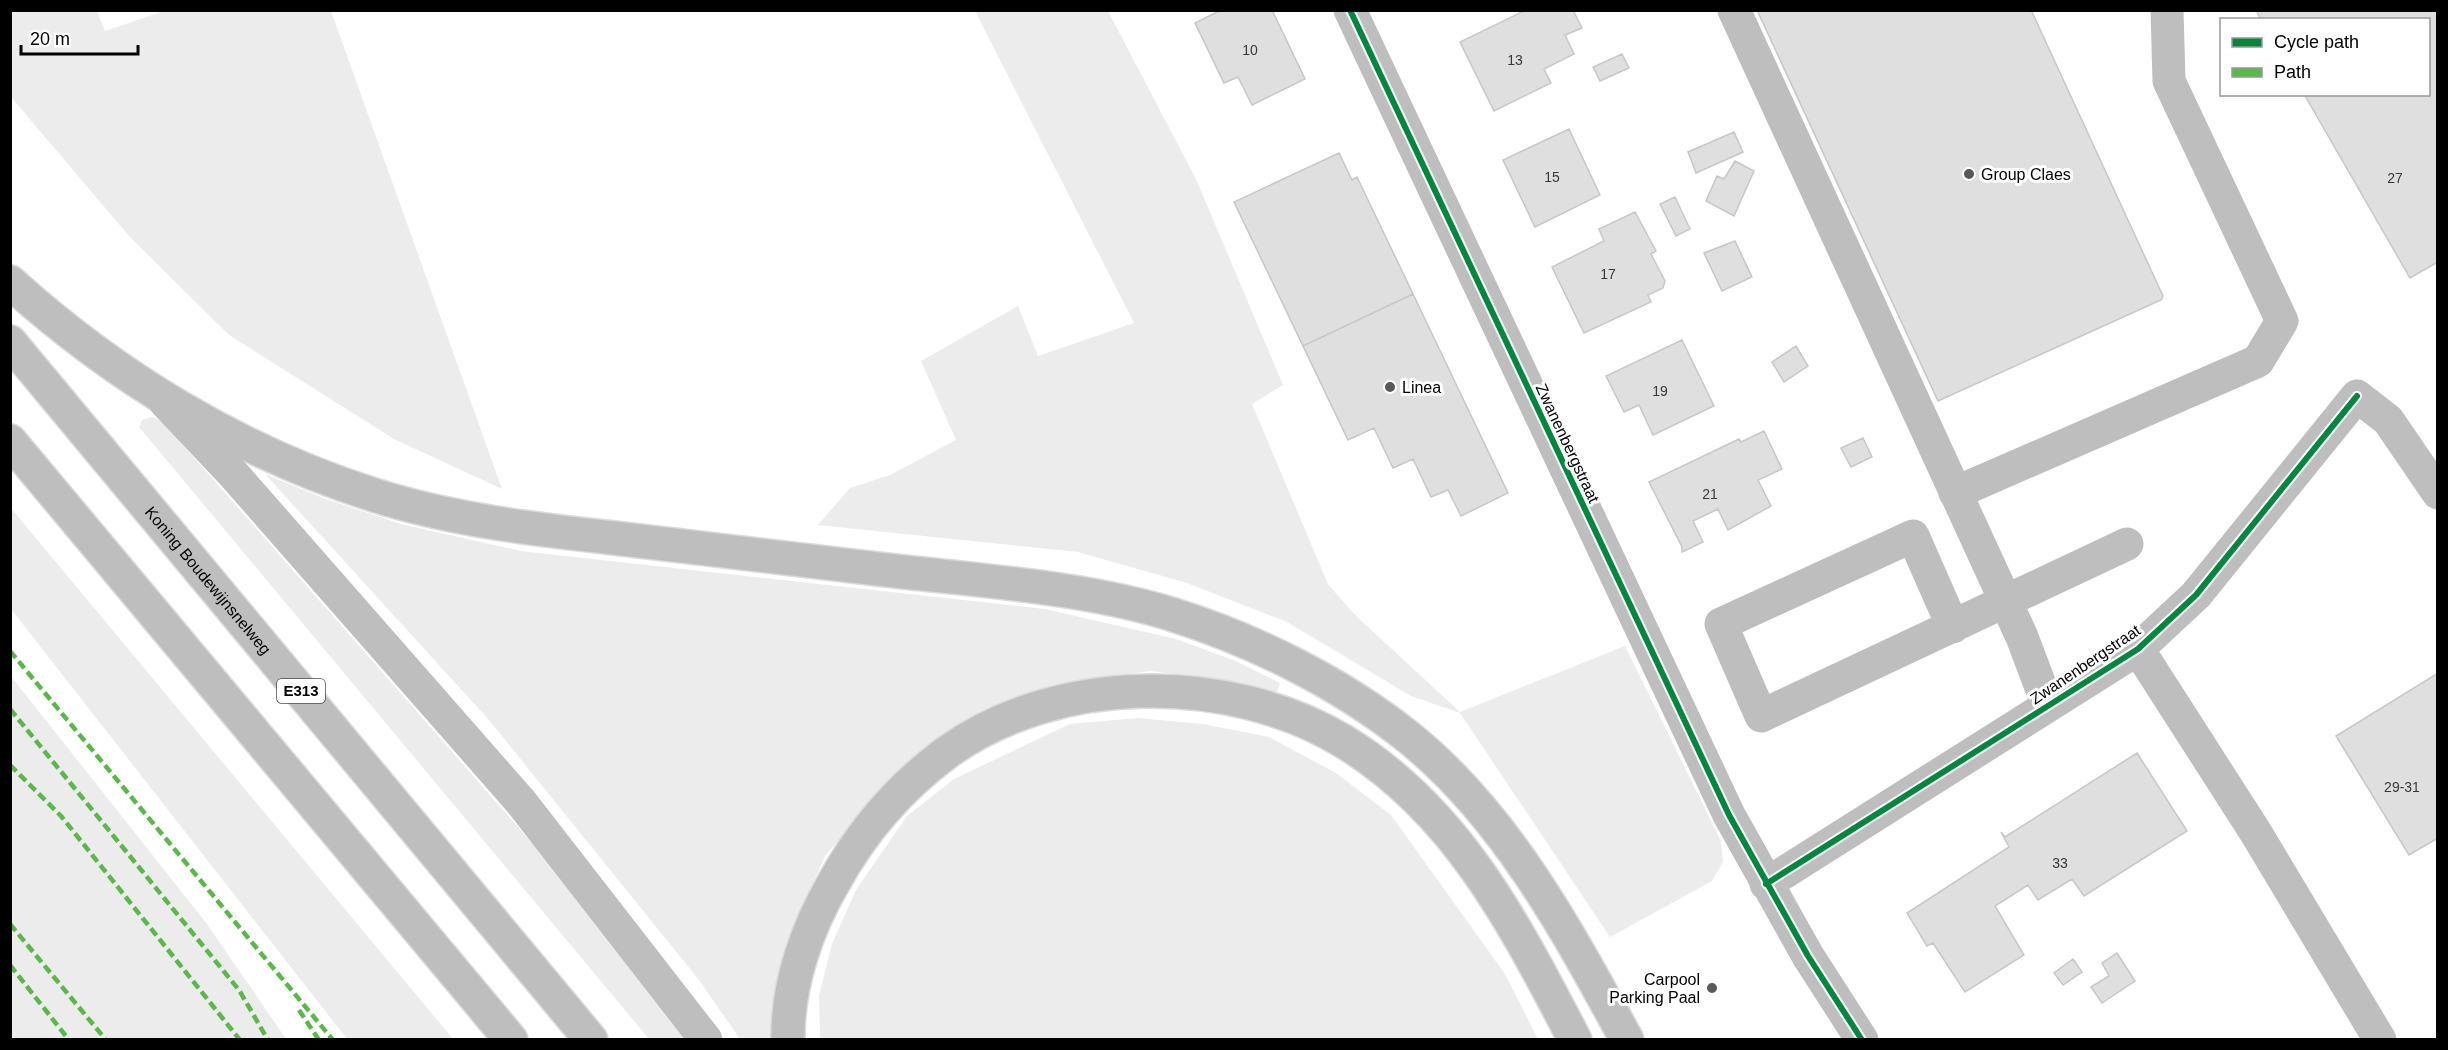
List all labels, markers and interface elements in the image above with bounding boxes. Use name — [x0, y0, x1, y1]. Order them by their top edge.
scale bar — [21, 18, 138, 56]
legend — [2220, 18, 2430, 96]
text: 20 m — [30, 29, 70, 49]
text: Cycle path — [2274, 32, 2359, 52]
house number: 10 — [1242, 42, 1258, 58]
house number: 13 — [1507, 52, 1523, 68]
text: Path — [2274, 62, 2311, 82]
place label: Group Claes — [1981, 166, 2071, 183]
marker: Group Claes — [1962, 167, 1976, 181]
house number: 15 — [1544, 169, 1560, 185]
house number: 27 — [2387, 170, 2403, 186]
house number: 17 — [1600, 266, 1616, 282]
place label: Linea — [1402, 379, 1441, 396]
marker: Linea — [1383, 380, 1397, 394]
street label: Zwanenbergstraat — [1533, 381, 1603, 506]
house number: 19 — [1652, 383, 1668, 399]
house number: 21 — [1702, 486, 1718, 502]
street label: Koning Boudewijnsnelweg — [142, 503, 274, 658]
street label: Zwanenbergstraat — [2027, 621, 2144, 708]
road number: E313 — [277, 679, 325, 703]
house number: 29-31 — [2384, 779, 2420, 795]
house number: 33 — [2052, 855, 2068, 871]
place label: Carpool Parking Paal — [1609, 971, 1700, 1006]
marker: Carpool Parking Paal — [1705, 981, 1719, 995]

